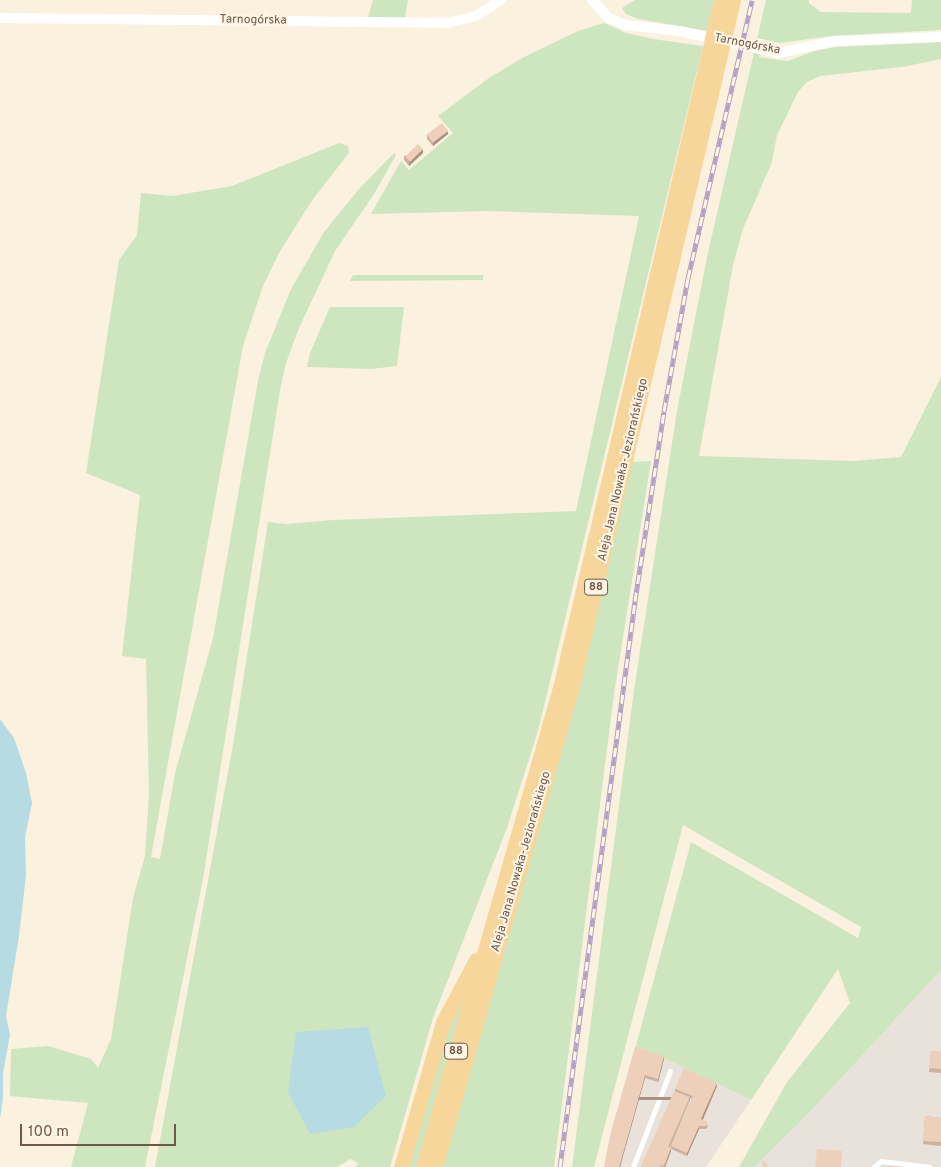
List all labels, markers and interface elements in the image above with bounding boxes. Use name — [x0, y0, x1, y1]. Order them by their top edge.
street label: Tarnogórska — [219, 13, 287, 29]
street label: Tarnogórska — [713, 32, 781, 58]
street label: Aleja Jana Nowaka-Jeziorańskiego — [596, 377, 652, 563]
road number: 88 — [584, 578, 608, 596]
street label: Aleja Jana Nowaka-Jeziorańskiego — [489, 770, 555, 954]
road number: 88 — [444, 1042, 468, 1060]
scale bar — [22, 1114, 179, 1146]
text: 100 m — [28, 1123, 69, 1142]

